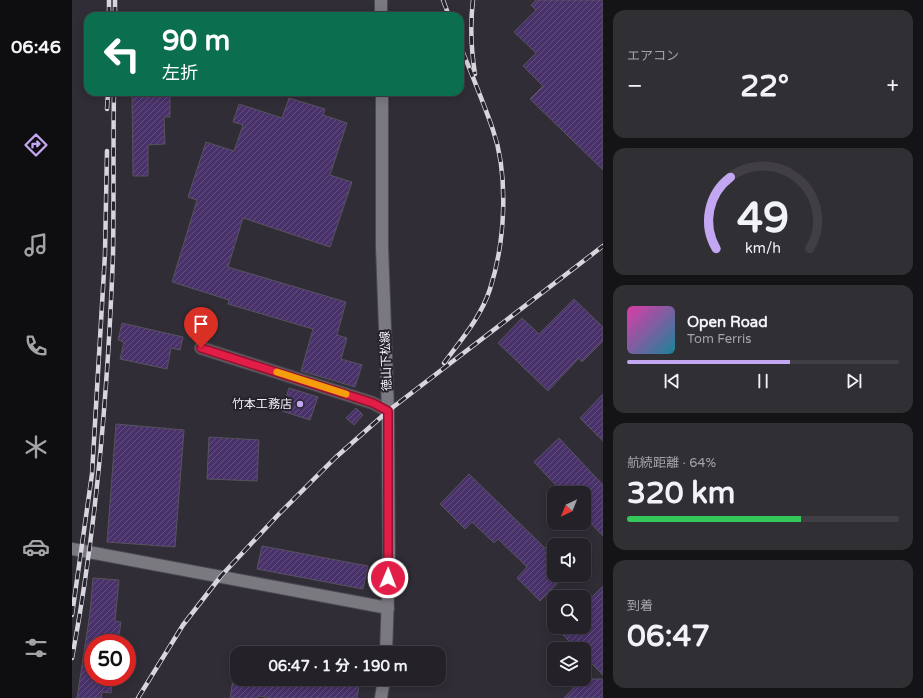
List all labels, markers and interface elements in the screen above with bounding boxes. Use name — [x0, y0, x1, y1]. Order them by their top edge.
text: 90 m — [162, 24, 230, 58]
icon: left — [96, 28, 148, 80]
text: 06:46 — [11, 36, 61, 58]
text: エアコン — [627, 48, 679, 64]
text: 左折 — [162, 62, 198, 84]
text: 22° — [740, 68, 789, 105]
text: − — [627, 73, 643, 99]
text: + — [887, 73, 899, 99]
icon: directions — [22, 131, 50, 159]
text: 49 — [737, 194, 789, 244]
icon: music — [22, 231, 50, 259]
text: km/h — [745, 240, 781, 257]
pin — [184, 307, 218, 348]
icon: arrive — [190, 313, 212, 335]
text: Open Road — [687, 313, 768, 331]
street label: 徳山下松線 — [378, 331, 394, 391]
text: Tom Ferris — [687, 331, 751, 347]
icon: phone — [22, 332, 50, 360]
icon: previous — [661, 370, 683, 392]
icon: pause — [752, 370, 774, 392]
icon: next — [843, 370, 865, 392]
place label: 竹本工務店 — [232, 397, 292, 411]
marker: 竹本工務店 — [295, 399, 305, 409]
icon: climate — [22, 433, 50, 461]
text: 航続距離 · 64% — [627, 455, 716, 471]
text: 320 km — [627, 475, 735, 512]
north arrow — [547, 486, 591, 530]
map controls — [547, 486, 591, 686]
icon: car — [22, 533, 50, 561]
button: sound — [547, 538, 591, 582]
position arrow — [367, 557, 409, 599]
button: search — [547, 590, 591, 634]
text: 到着 — [627, 598, 653, 614]
text: 06:47 — [627, 618, 710, 655]
icon: filters — [22, 634, 50, 662]
speed limit sign: 50 — [84, 634, 136, 686]
button: layers — [547, 642, 591, 686]
text: 06:47 · 1 分 · 190 m — [268, 657, 408, 675]

